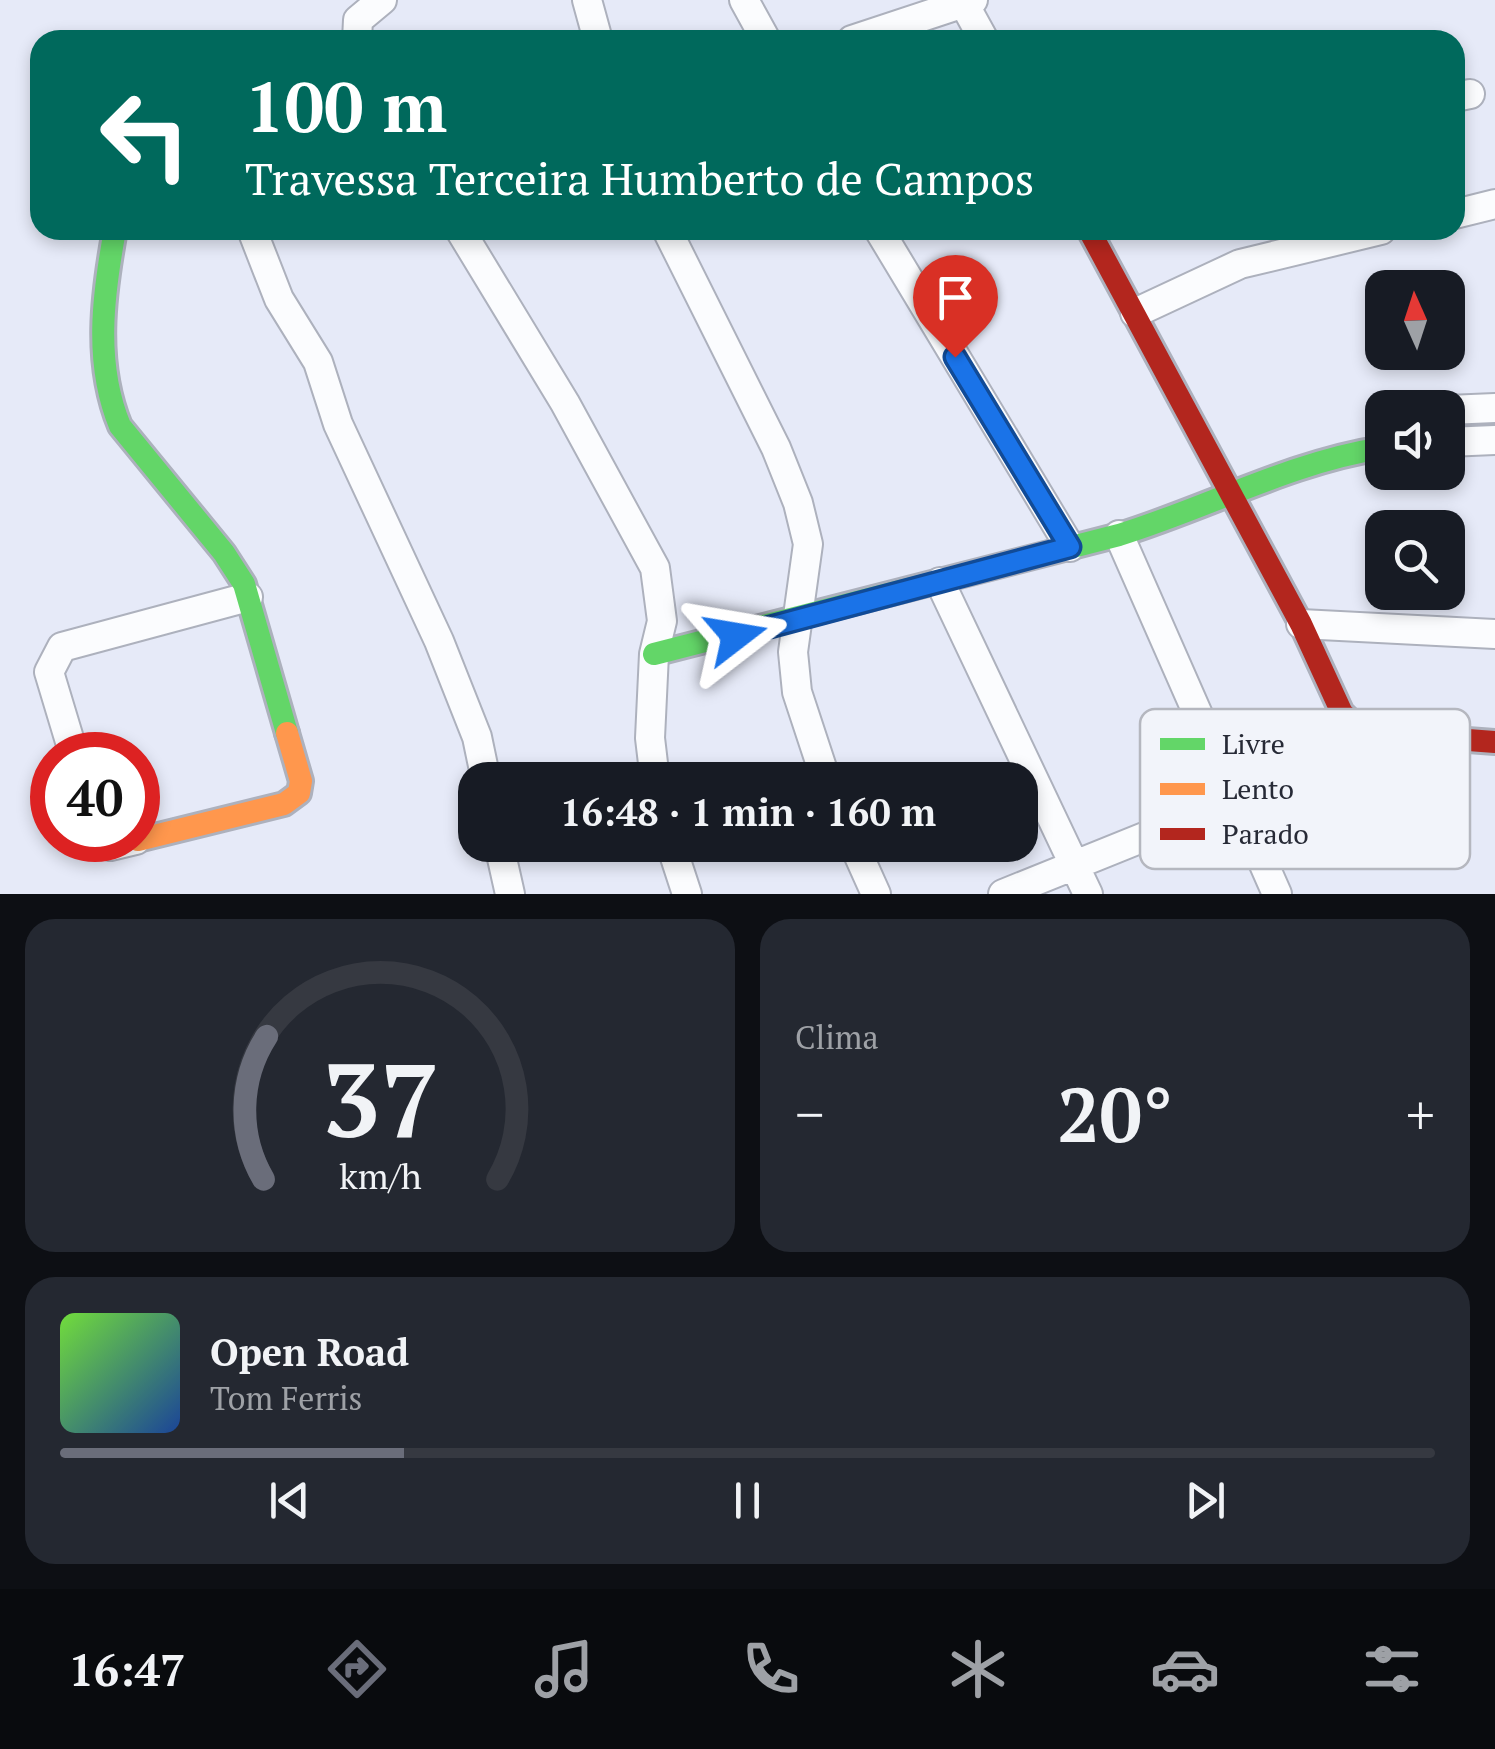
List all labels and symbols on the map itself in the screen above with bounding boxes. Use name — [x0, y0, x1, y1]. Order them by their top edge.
pin — [913, 255, 998, 358]
north arrow — [1365, 270, 1465, 370]
position arrow — [684, 584, 788, 688]
legend — [1140, 709, 1470, 869]
text: Livre — [1222, 725, 1285, 762]
speed limit sign: 40 — [30, 732, 160, 862]
text: Lento — [1222, 770, 1294, 807]
text: Parado — [1222, 815, 1309, 852]

